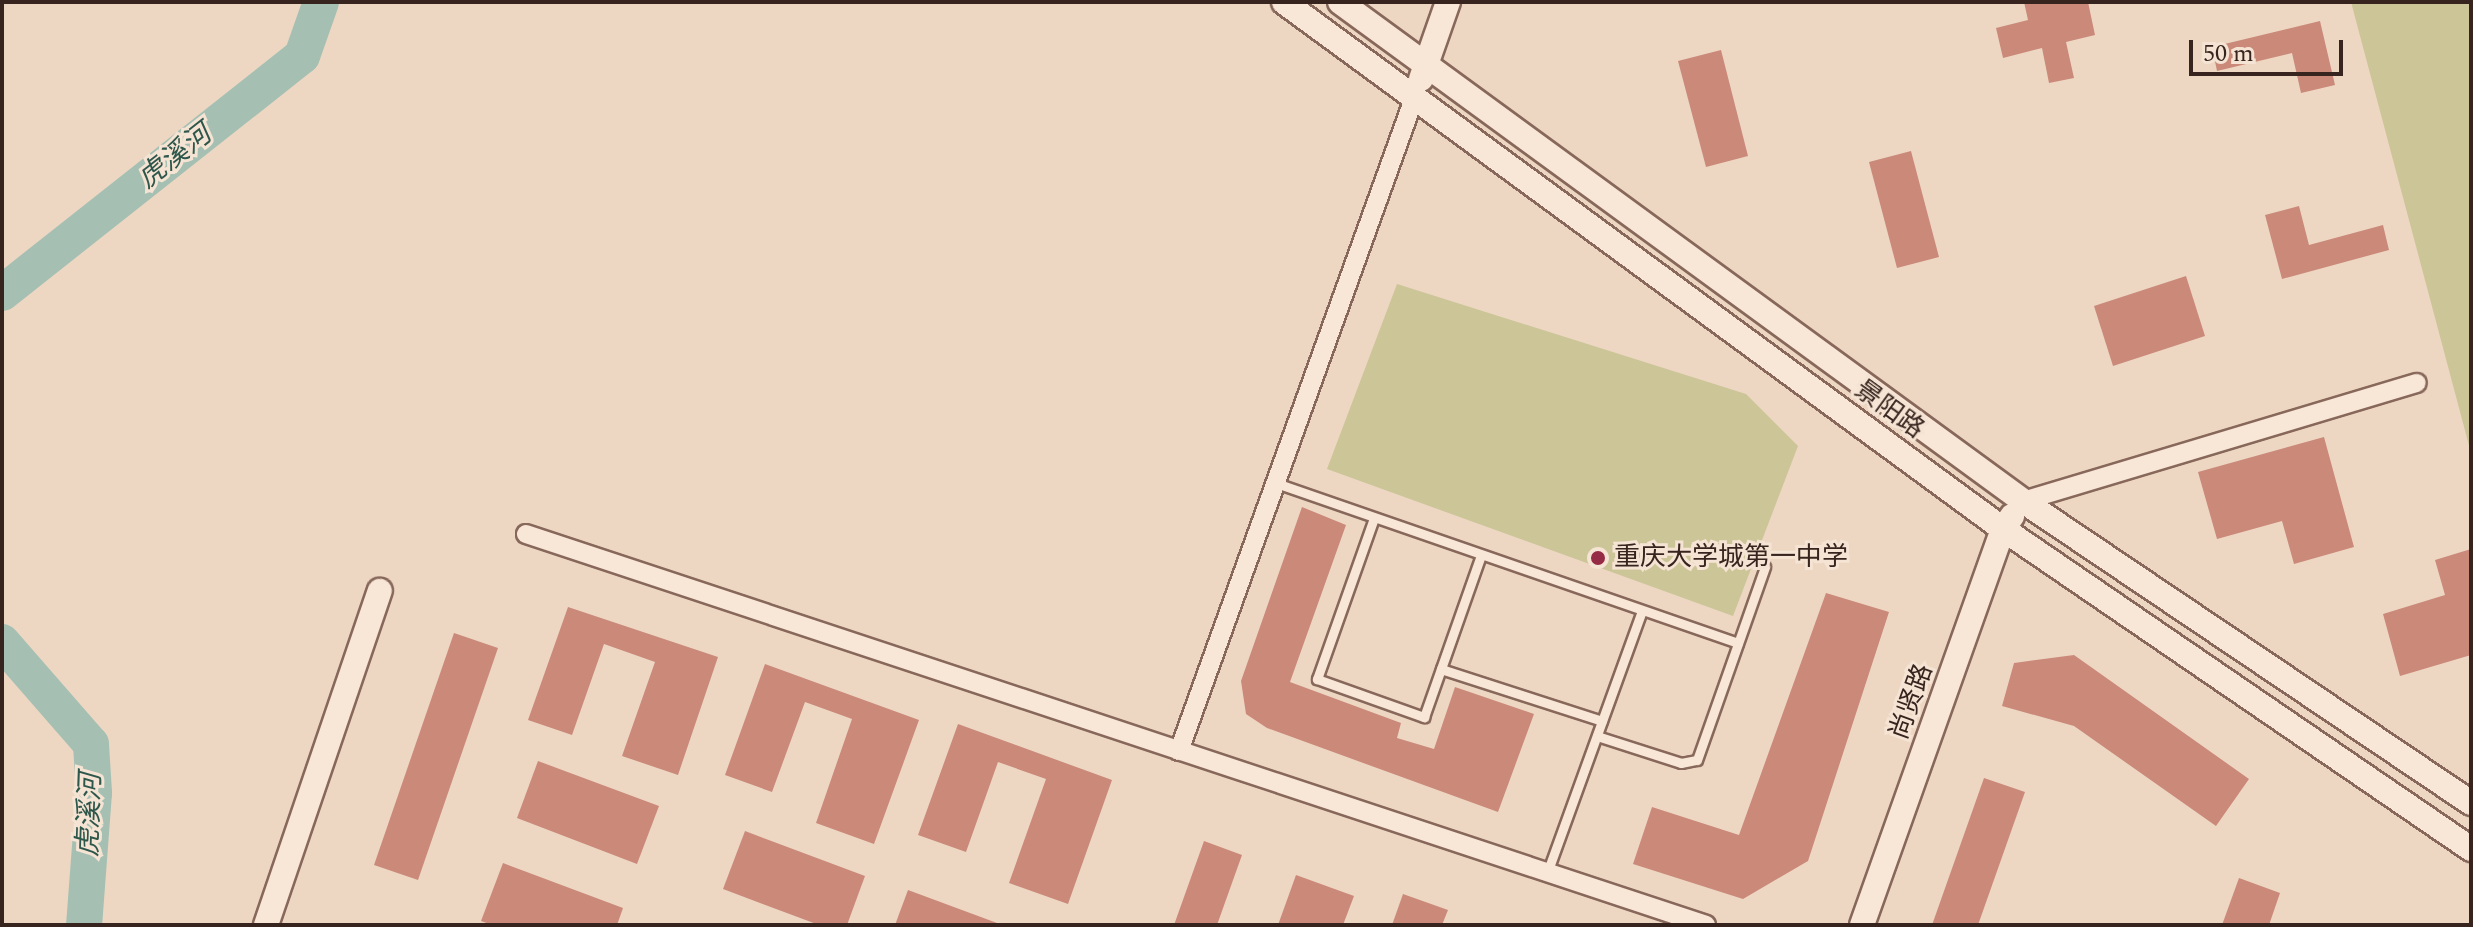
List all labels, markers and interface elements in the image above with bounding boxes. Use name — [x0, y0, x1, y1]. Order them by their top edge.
scale bar — [2193, 24, 2347, 74]
text: 50 m — [2203, 36, 2254, 72]
water label: 虎溪河 — [132, 118, 218, 196]
street label: 景阳路 — [1848, 374, 1930, 446]
place label: 重庆大学城第一中学 — [1614, 542, 1848, 574]
marker: 重庆大学城第一中学 — [1589, 549, 1607, 567]
street label: 尚贤路 — [1884, 660, 1940, 744]
water label: 虎溪河 — [72, 772, 108, 858]

